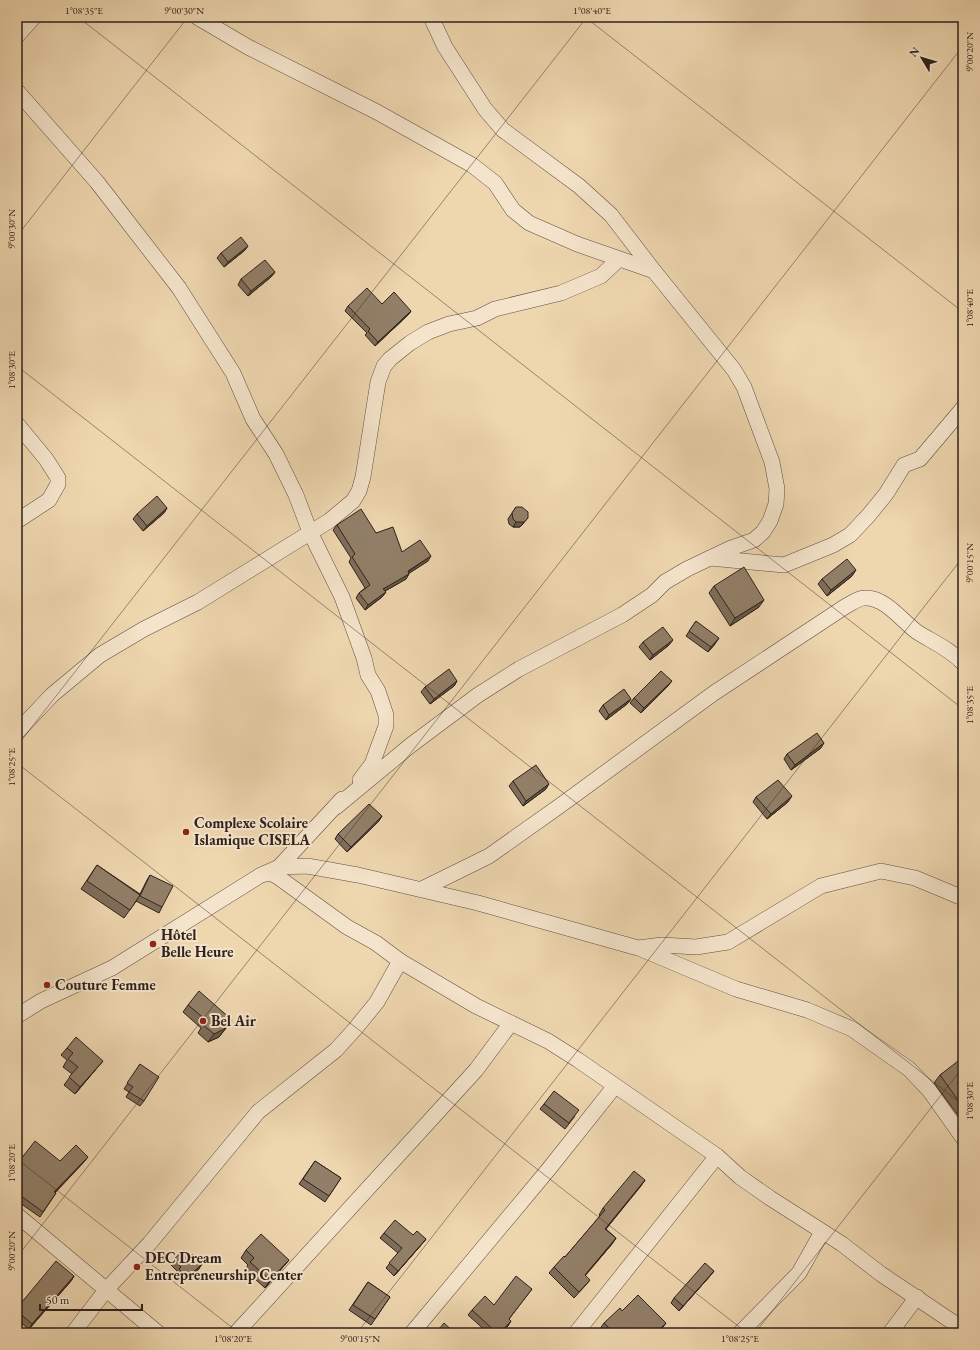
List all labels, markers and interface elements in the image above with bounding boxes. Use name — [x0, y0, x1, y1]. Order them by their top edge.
text: 1°08'35"E — [65, 4, 103, 17]
text: 9°00'30"N — [164, 4, 204, 17]
text: 1°08'40"E — [573, 4, 611, 17]
text: 9°00'20"N — [963, 32, 976, 72]
north arrow — [902, 38, 942, 78]
text: N — [906, 44, 922, 60]
text: 9°00'30"N — [5, 209, 18, 249]
text: 1°08'40"E — [963, 289, 976, 327]
text: 1°08'30"E — [5, 351, 18, 389]
text: 9°00'15"N — [963, 543, 976, 583]
text: 1°08'35"E — [963, 686, 976, 724]
text: 1°08'25"E — [5, 748, 18, 786]
place label: Complexe Scolaire Islamique CISELA — [194, 813, 310, 849]
marker: Complexe Scolaire Islamique CISELA — [181, 827, 191, 837]
place label: Hôtel Belle Heure — [161, 925, 234, 961]
marker: Hôtel Belle Heure — [148, 939, 158, 949]
place label: Couture Femme — [55, 975, 156, 994]
marker: Couture Femme — [42, 980, 52, 990]
place label: Bel Air — [211, 1011, 257, 1030]
marker: Bel Air — [198, 1016, 208, 1026]
text: 1°08'30"E — [963, 1082, 976, 1120]
text: 1°08'20"E — [5, 1144, 18, 1182]
text: 9°00'20"N — [5, 1231, 18, 1271]
place label: DEC Dream Entrepreneurship Center — [145, 1248, 304, 1284]
marker: DEC Dream Entrepreneurship Center — [132, 1262, 142, 1272]
scale bar — [40, 1286, 142, 1312]
text: 50 m — [46, 1292, 70, 1308]
text: 1°08'20"E — [214, 1332, 252, 1345]
text: 9°00'15"N — [340, 1332, 380, 1345]
text: 1°08'25"E — [721, 1332, 759, 1345]

